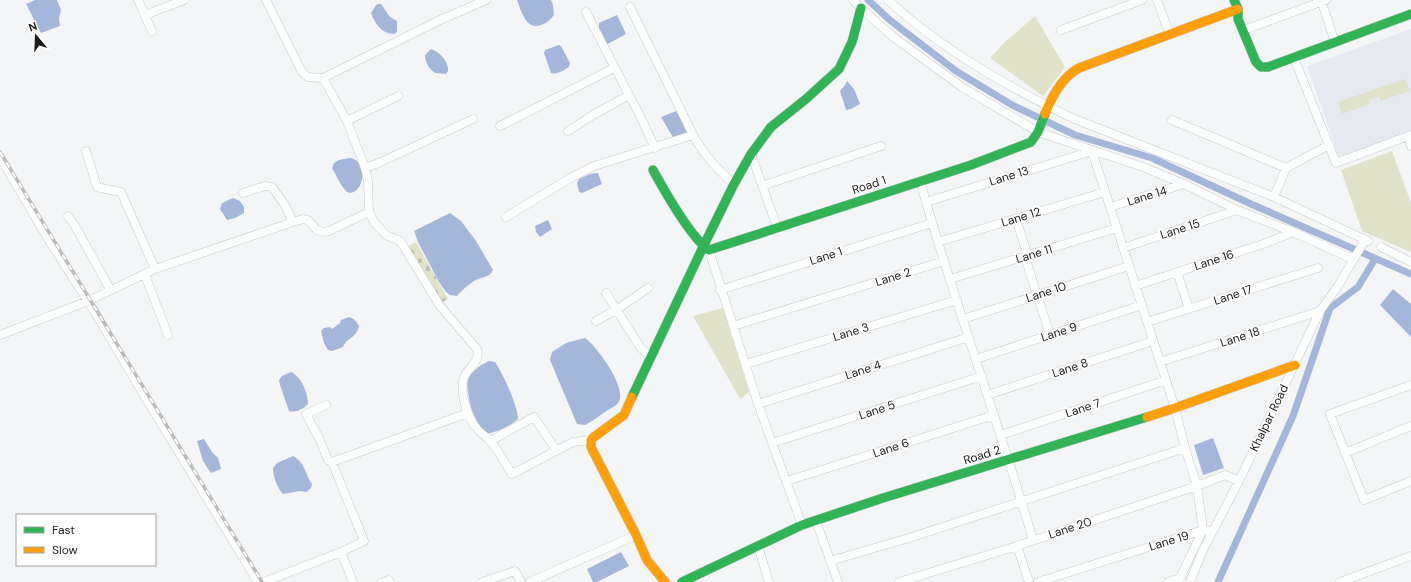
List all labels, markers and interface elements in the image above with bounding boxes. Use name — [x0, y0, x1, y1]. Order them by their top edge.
north arrow — [16, 16, 56, 56]
text: N — [27, 19, 39, 34]
street label: Lane 13 — [987, 162, 1031, 190]
street label: Road 1 — [850, 172, 888, 198]
street label: Lane 14 — [1125, 182, 1169, 210]
street label: Lane 12 — [999, 203, 1043, 231]
street label: Lane 15 — [1158, 215, 1202, 243]
street label: Lane 11 — [1014, 241, 1054, 267]
street label: Lane 1 — [808, 243, 844, 269]
street label: Lane 16 — [1192, 246, 1236, 274]
street label: Lane 2 — [873, 264, 913, 290]
street label: Lane 10 — [1024, 278, 1068, 306]
street label: Lane 17 — [1212, 281, 1254, 309]
street label: Lane 3 — [831, 319, 871, 345]
street label: Lane 9 — [1039, 319, 1079, 345]
street label: Lane 18 — [1218, 323, 1262, 351]
street label: Lane 8 — [1050, 355, 1090, 381]
street label: Lane 4 — [843, 357, 883, 383]
street label: Khalpar Road — [1246, 382, 1292, 454]
street label: Lane 7 — [1063, 395, 1103, 421]
street label: Lane 5 — [857, 397, 897, 423]
street label: Lane 6 — [871, 435, 911, 461]
street label: Road 2 — [961, 442, 1003, 468]
street label: Lane 20 — [1046, 513, 1094, 543]
legend — [16, 514, 156, 566]
text: Fast — [52, 522, 75, 538]
street label: Lane 19 — [1147, 527, 1191, 555]
text: Slow — [52, 542, 78, 558]

